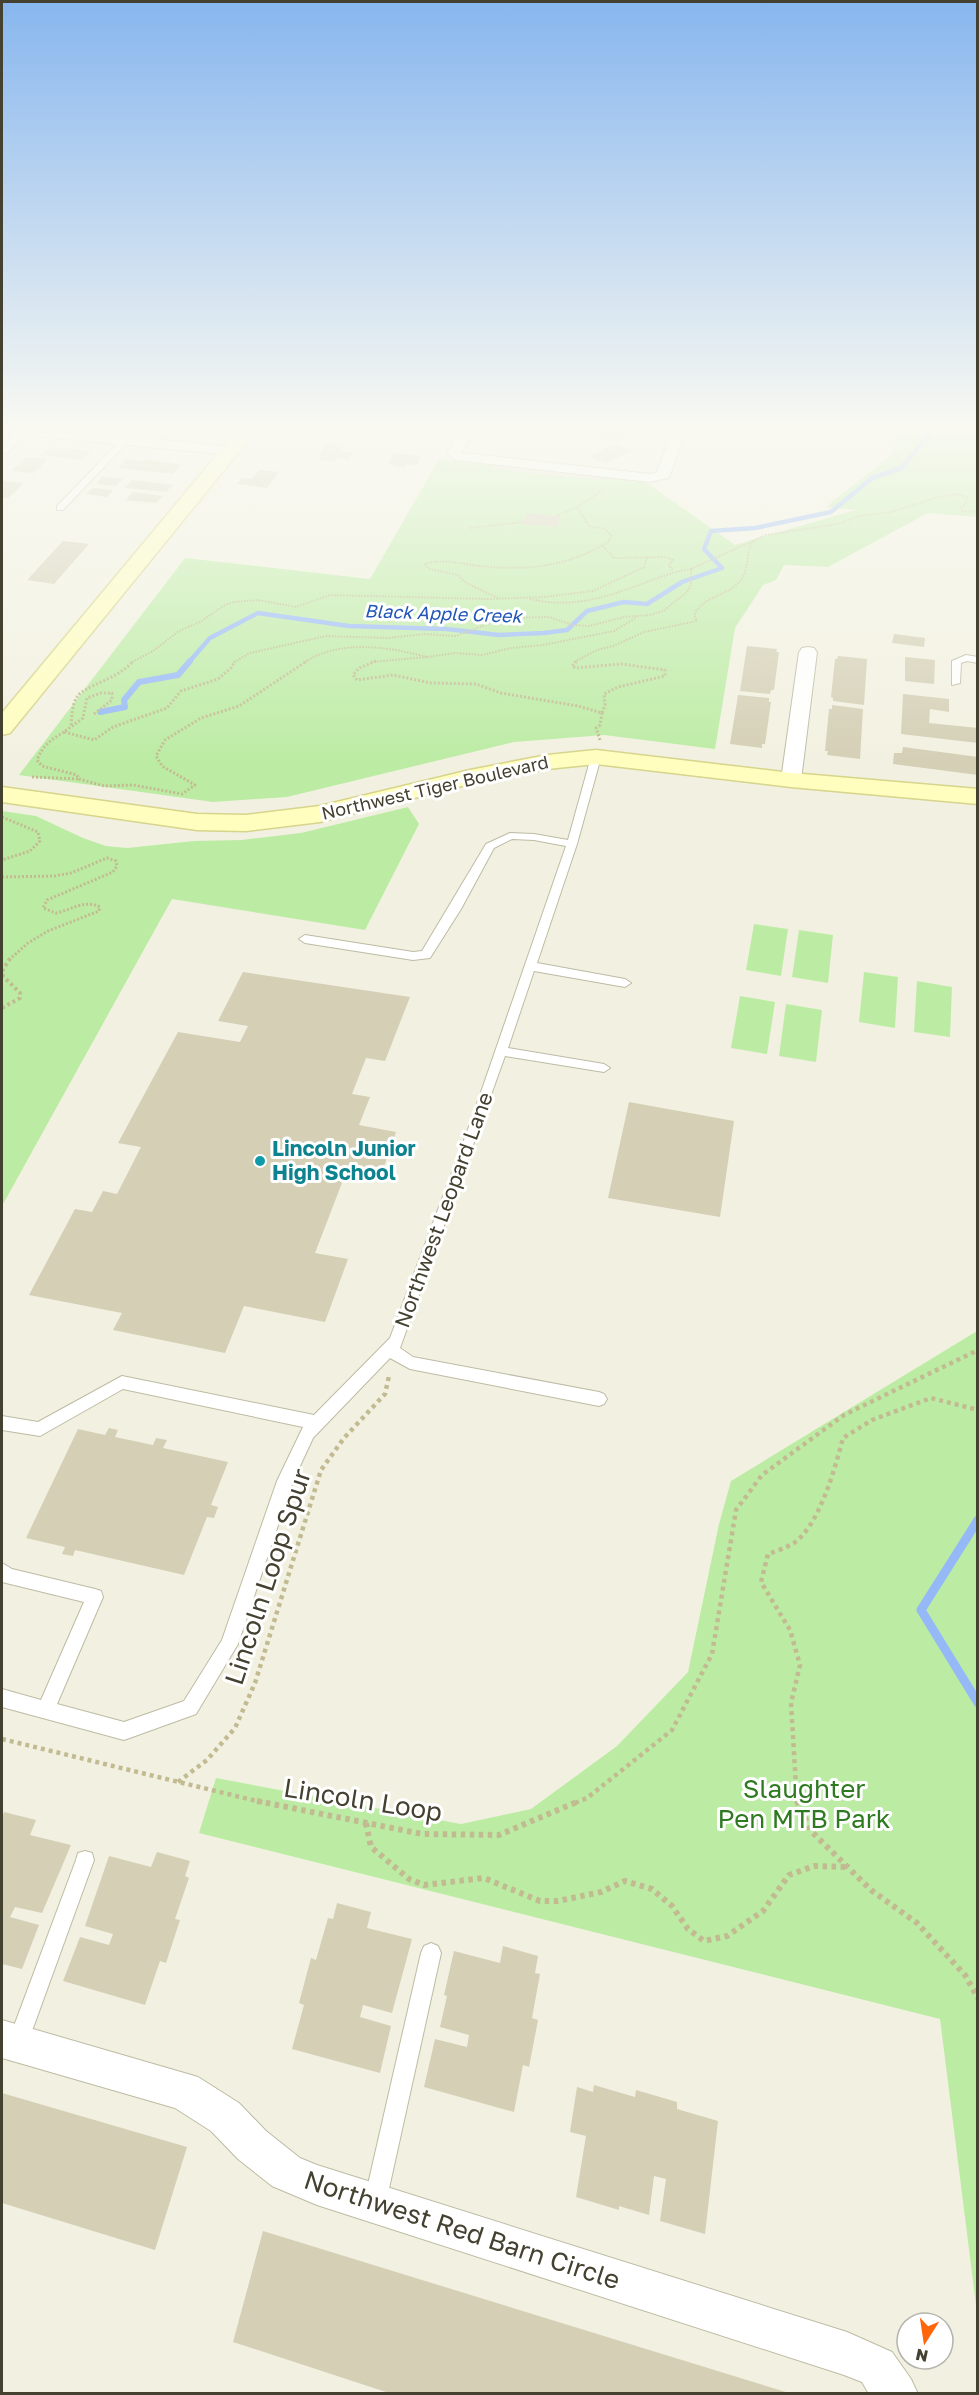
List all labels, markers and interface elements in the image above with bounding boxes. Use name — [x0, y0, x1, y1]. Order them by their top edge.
water label: Black Apple Creek — [364, 599, 524, 627]
street label: Northwest Tiger Boulevard — [319, 750, 550, 824]
street label: Northwest Leopard Lane — [388, 1088, 498, 1331]
place label: Lincoln Junior High School — [272, 1135, 416, 1185]
marker: Lincoln Junior High School — [253, 1154, 267, 1168]
street label: Lincoln Loop Spur — [218, 1465, 317, 1689]
street label: Lincoln Loop — [282, 1772, 445, 1827]
park label: Slaughter Pen MTB Park — [717, 1773, 891, 1834]
street label: Northwest Red Barn Circle — [300, 2164, 624, 2295]
north arrow — [895, 2311, 955, 2371]
text: N — [914, 2345, 930, 2367]

